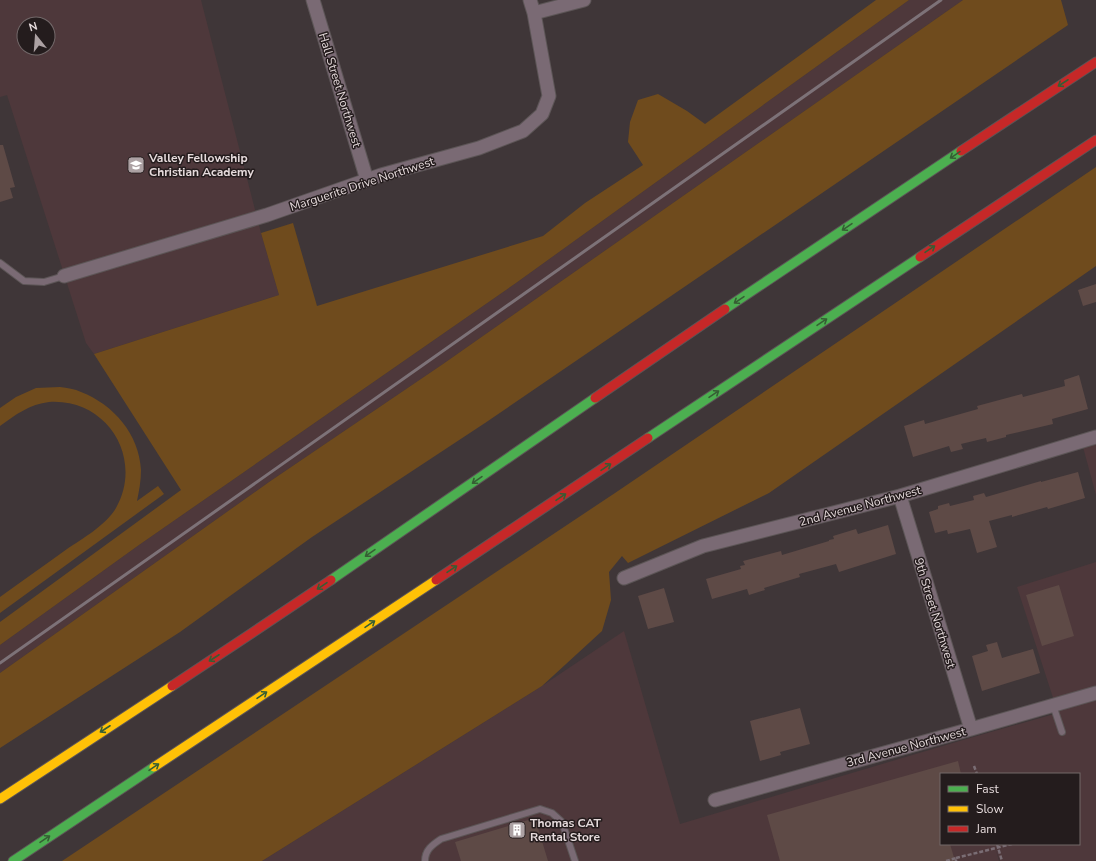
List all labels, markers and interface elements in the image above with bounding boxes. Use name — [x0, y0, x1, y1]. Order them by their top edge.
north arrow — [16, 16, 56, 56]
text: N — [27, 19, 39, 35]
street label: Hall Street Northwest — [315, 31, 365, 150]
one-way arrow — [1058, 79, 1069, 87]
place label: Valley Fellowship Christian Academy — [148, 150, 254, 180]
one-way arrow — [949, 151, 960, 159]
street label: Marguerite Drive Northwest — [288, 153, 437, 215]
school or university icon: Valley Fellowship Christian Academy — [126, 155, 146, 175]
one-way arrow — [842, 223, 853, 231]
one-way arrow — [925, 245, 936, 254]
one-way arrow — [734, 296, 745, 304]
one-way arrow — [817, 318, 828, 326]
one-way arrow — [709, 390, 720, 398]
one-way arrow — [601, 462, 612, 471]
one-way arrow — [471, 476, 482, 484]
street label: 2nd Avenue Northwest — [797, 482, 923, 530]
one-way arrow — [555, 493, 566, 501]
one-way arrow — [364, 549, 375, 557]
street label: 9th Street Northwest — [911, 556, 960, 671]
one-way arrow — [447, 565, 458, 573]
one-way arrow — [317, 582, 328, 590]
one-way arrow — [364, 619, 376, 627]
one-way arrow — [209, 654, 220, 662]
one-way arrow — [256, 691, 268, 699]
street label: 3rd Avenue Northwest — [845, 723, 968, 771]
one-way arrow — [100, 725, 111, 733]
one-way arrow — [148, 763, 159, 772]
legend — [940, 773, 1080, 845]
text: Fast — [976, 781, 999, 797]
text: Slow — [976, 801, 1004, 817]
place label: Thomas CAT Rental Store — [530, 815, 602, 845]
building icon: Thomas CAT Rental Store — [507, 820, 527, 840]
text: Jam — [975, 821, 997, 837]
one-way arrow — [40, 835, 51, 844]

